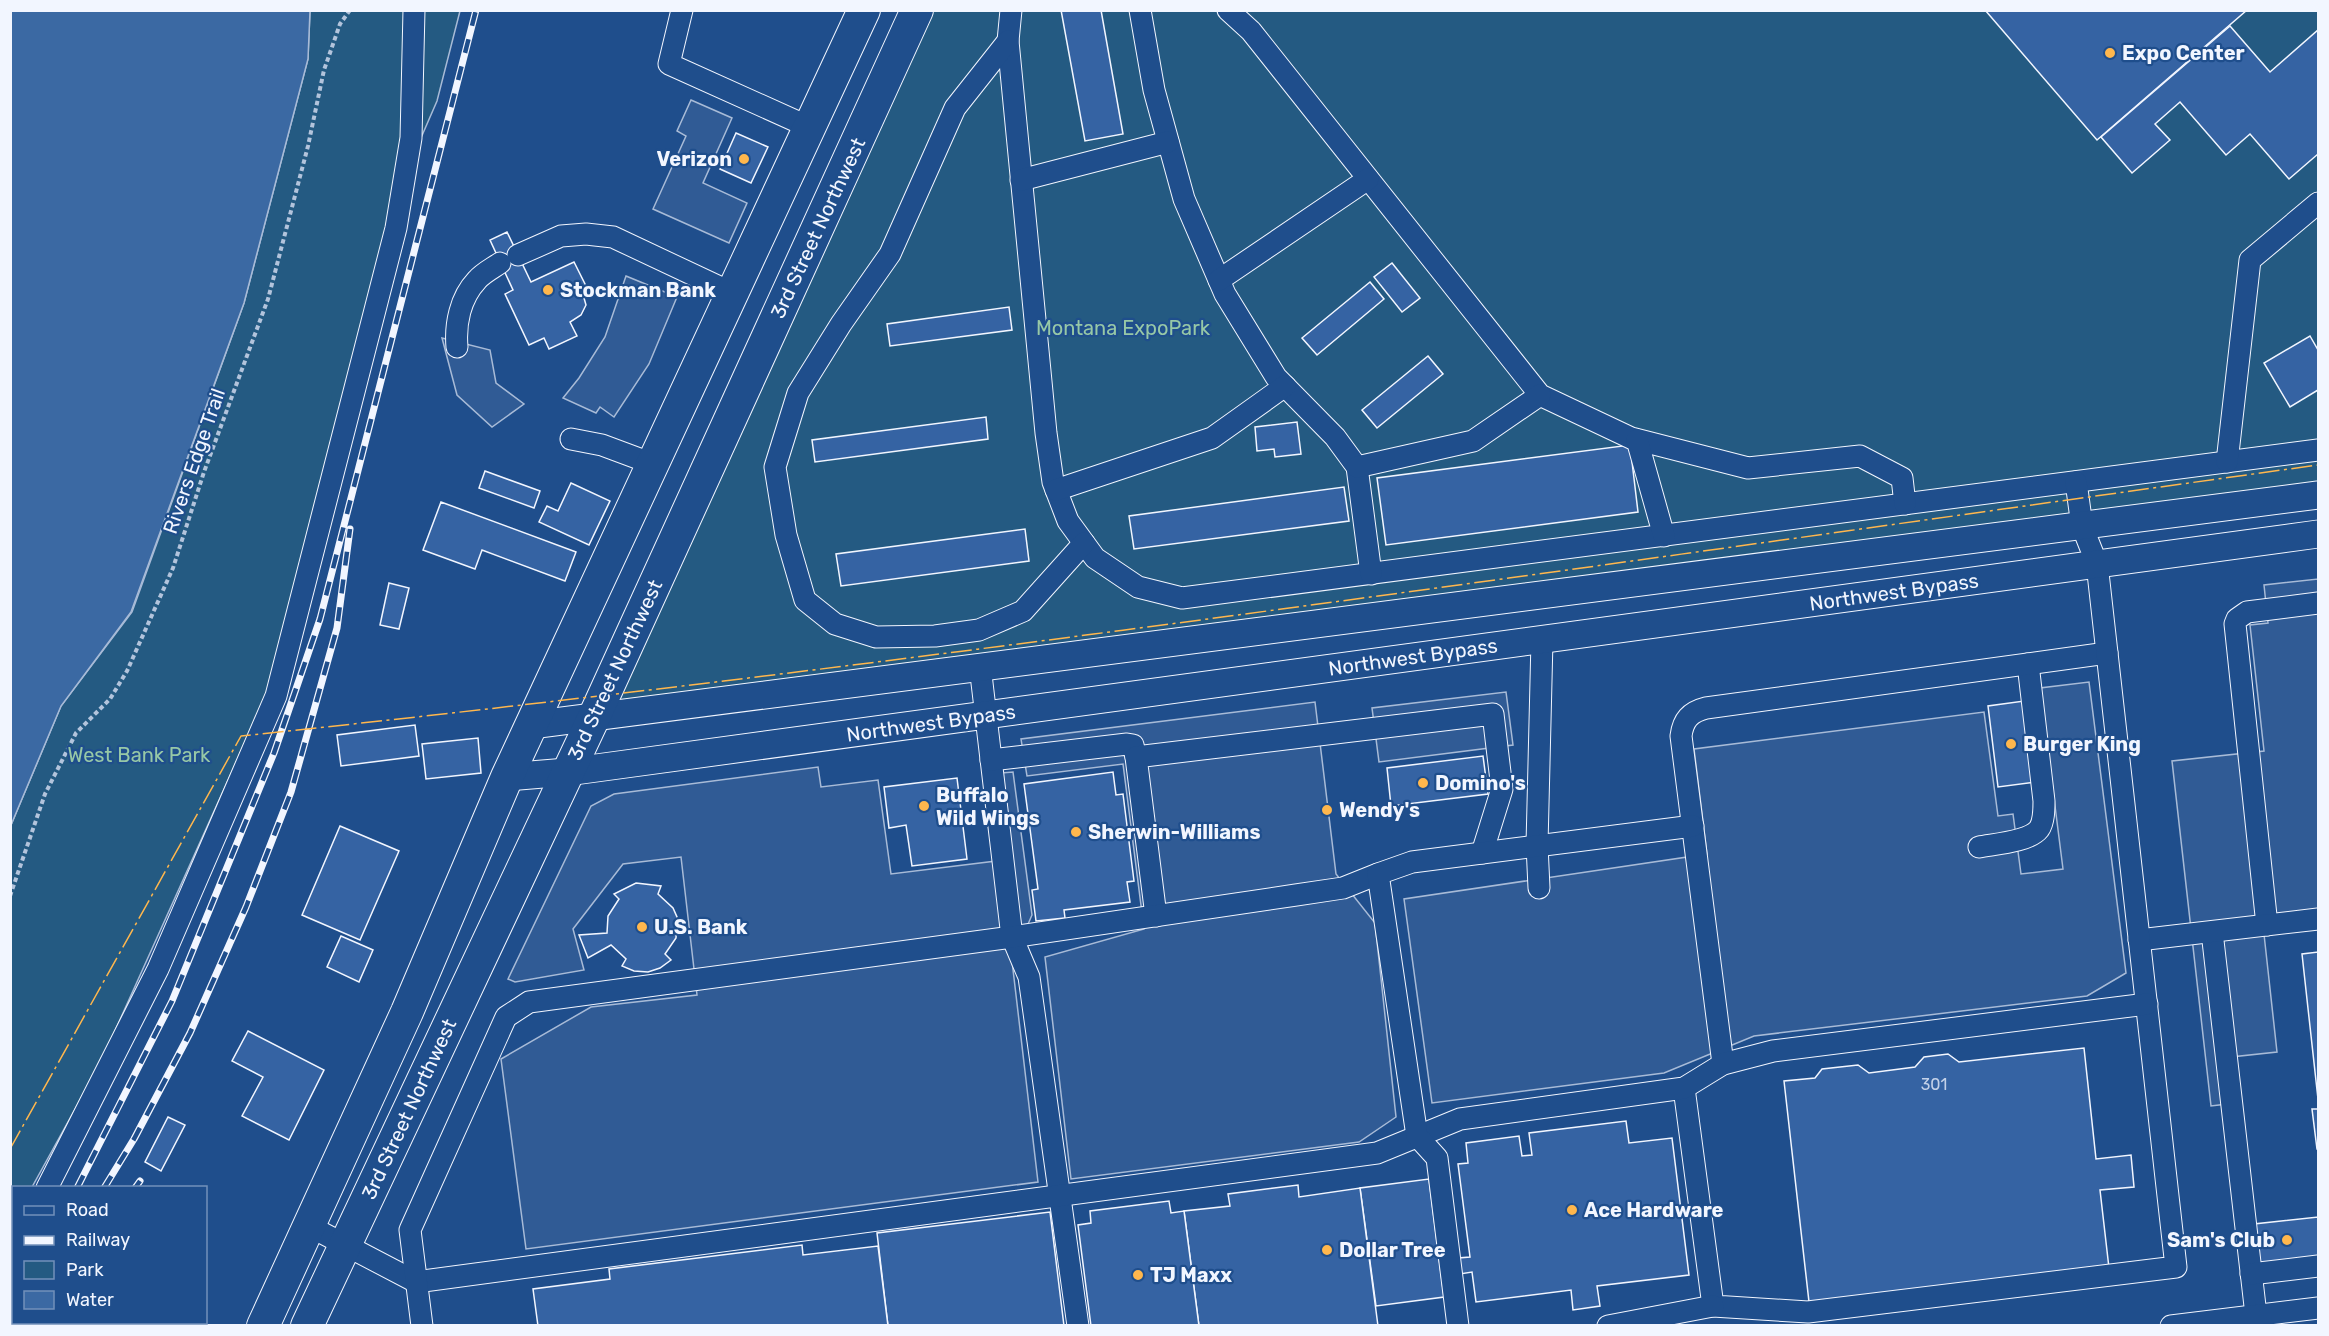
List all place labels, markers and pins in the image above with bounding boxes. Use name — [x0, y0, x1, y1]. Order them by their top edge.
place label: Expo Center — [2122, 41, 2245, 65]
marker: Expo Center — [2103, 46, 2117, 60]
place label: Verizon — [657, 147, 732, 171]
marker: Verizon — [737, 152, 751, 166]
place label: Stockman Bank — [560, 278, 716, 302]
marker: Stockman Bank — [541, 283, 555, 297]
place label: Burger King — [2023, 732, 2141, 756]
marker: Burger King — [2004, 737, 2018, 751]
place label: Domino's — [1435, 771, 1526, 795]
marker: Domino's — [1416, 776, 1430, 790]
place label: Buffalo Wild Wings — [936, 783, 1040, 830]
place label: Wendy's — [1339, 798, 1420, 822]
marker: Buffalo Wild Wings — [917, 799, 931, 813]
marker: Wendy's — [1320, 803, 1334, 817]
place label: Sherwin-Williams — [1088, 820, 1261, 844]
marker: Sherwin-Williams — [1069, 825, 1083, 839]
place label: U.S. Bank — [654, 915, 748, 939]
marker: U.S. Bank — [635, 920, 649, 934]
place label: Ace Hardware — [1584, 1198, 1724, 1222]
marker: Ace Hardware — [1565, 1203, 1579, 1217]
place label: Sam's Club — [2167, 1228, 2275, 1252]
marker: Sam's Club — [2280, 1233, 2294, 1247]
place label: Dollar Tree — [1339, 1238, 1446, 1262]
marker: Dollar Tree — [1320, 1243, 1334, 1257]
place label: TJ Maxx — [1150, 1263, 1232, 1287]
marker: TJ Maxx — [1131, 1268, 1145, 1282]

